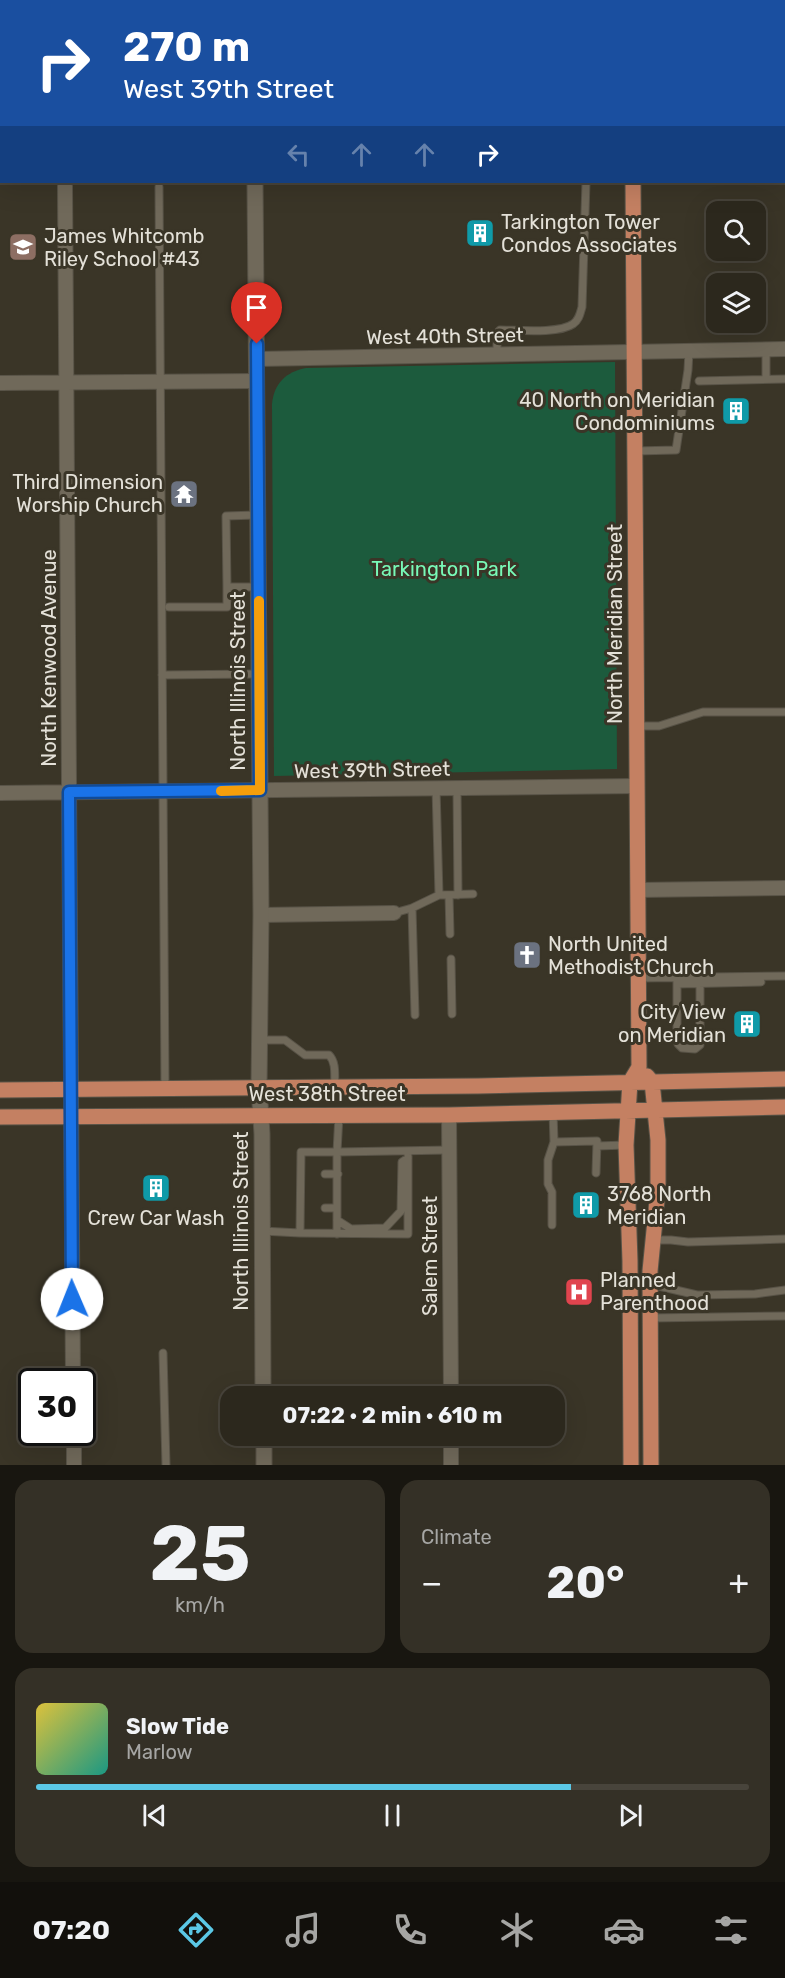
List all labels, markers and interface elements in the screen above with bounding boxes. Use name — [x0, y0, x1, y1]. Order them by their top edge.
text: 270 m — [123, 22, 250, 72]
icon: right — [24, 24, 102, 102]
text: West 39th Street — [123, 73, 334, 105]
icon: left — [282, 138, 315, 171]
icon: ahead — [345, 138, 378, 171]
icon: ahead — [408, 138, 441, 171]
icon: right — [471, 138, 504, 171]
map controls — [706, 201, 766, 333]
button: search — [706, 201, 766, 261]
place label: Tarkington Tower Condos Associates — [501, 210, 677, 257]
building icon: Tarkington Tower Condos Associates — [464, 217, 496, 249]
place label: James Whitcomb Riley School #43 — [44, 224, 204, 271]
school or university icon: James Whitcomb Riley School #43 — [7, 231, 39, 263]
button: layers — [706, 273, 766, 333]
pin — [231, 282, 282, 344]
icon: arrive — [240, 291, 273, 324]
street label: West 40th Street — [366, 323, 524, 349]
place label: 40 North on Meridian Condominiums — [519, 388, 715, 435]
building icon: 40 North on Meridian Condominiums — [720, 395, 752, 427]
place label: Third Dimension Worship Church — [12, 470, 163, 517]
temple icon: Third Dimension Worship Church — [168, 478, 200, 510]
street label: North Meridian Street — [603, 524, 627, 724]
street label: North Kenwood Avenue — [37, 549, 61, 767]
park label: Tarkington Park — [371, 557, 517, 581]
street label: North Illinois Street — [226, 591, 250, 771]
street label: West 39th Street — [294, 757, 451, 783]
place label: North United Methodist Church — [548, 932, 714, 979]
church icon: North United Methodist Church — [511, 939, 543, 971]
place label: City View on Meridian — [618, 1000, 726, 1047]
building icon: City View on Meridian — [731, 1008, 763, 1040]
street label: West 38th Street — [248, 1082, 406, 1106]
street label: North Illinois Street — [229, 1131, 253, 1311]
building icon: Crew Car Wash — [140, 1172, 172, 1204]
place label: 3768 North Meridian — [607, 1182, 711, 1229]
building icon: 3768 North Meridian — [570, 1189, 602, 1221]
street label: Salem Street — [418, 1196, 442, 1316]
place label: Crew Car Wash — [87, 1206, 225, 1230]
position arrow — [40, 1267, 104, 1331]
place label: Planned Parenthood — [600, 1268, 709, 1315]
hospital icon: Planned Parenthood — [563, 1276, 595, 1308]
speed limit sign: 30 — [18, 1368, 96, 1446]
text: 07:22 · 2 min · 610 m — [282, 1402, 503, 1429]
text: 25 — [149, 1507, 251, 1600]
text: Climate — [421, 1525, 492, 1549]
text: 20° — [546, 1556, 625, 1609]
text: − — [421, 1563, 442, 1602]
text: + — [728, 1563, 749, 1602]
text: km/h — [175, 1593, 225, 1617]
text: Slow Tide — [126, 1713, 229, 1740]
text: Marlow — [126, 1740, 193, 1764]
icon: previous — [138, 1799, 171, 1832]
icon: pause — [376, 1799, 409, 1832]
icon: next — [614, 1799, 647, 1832]
icon: directions — [175, 1909, 217, 1951]
icon: music — [282, 1909, 324, 1951]
icon: phone — [389, 1909, 431, 1951]
icon: climate — [496, 1909, 538, 1951]
icon: car — [603, 1909, 645, 1951]
icon: filters — [710, 1909, 752, 1951]
text: 07:20 — [33, 1914, 110, 1946]

